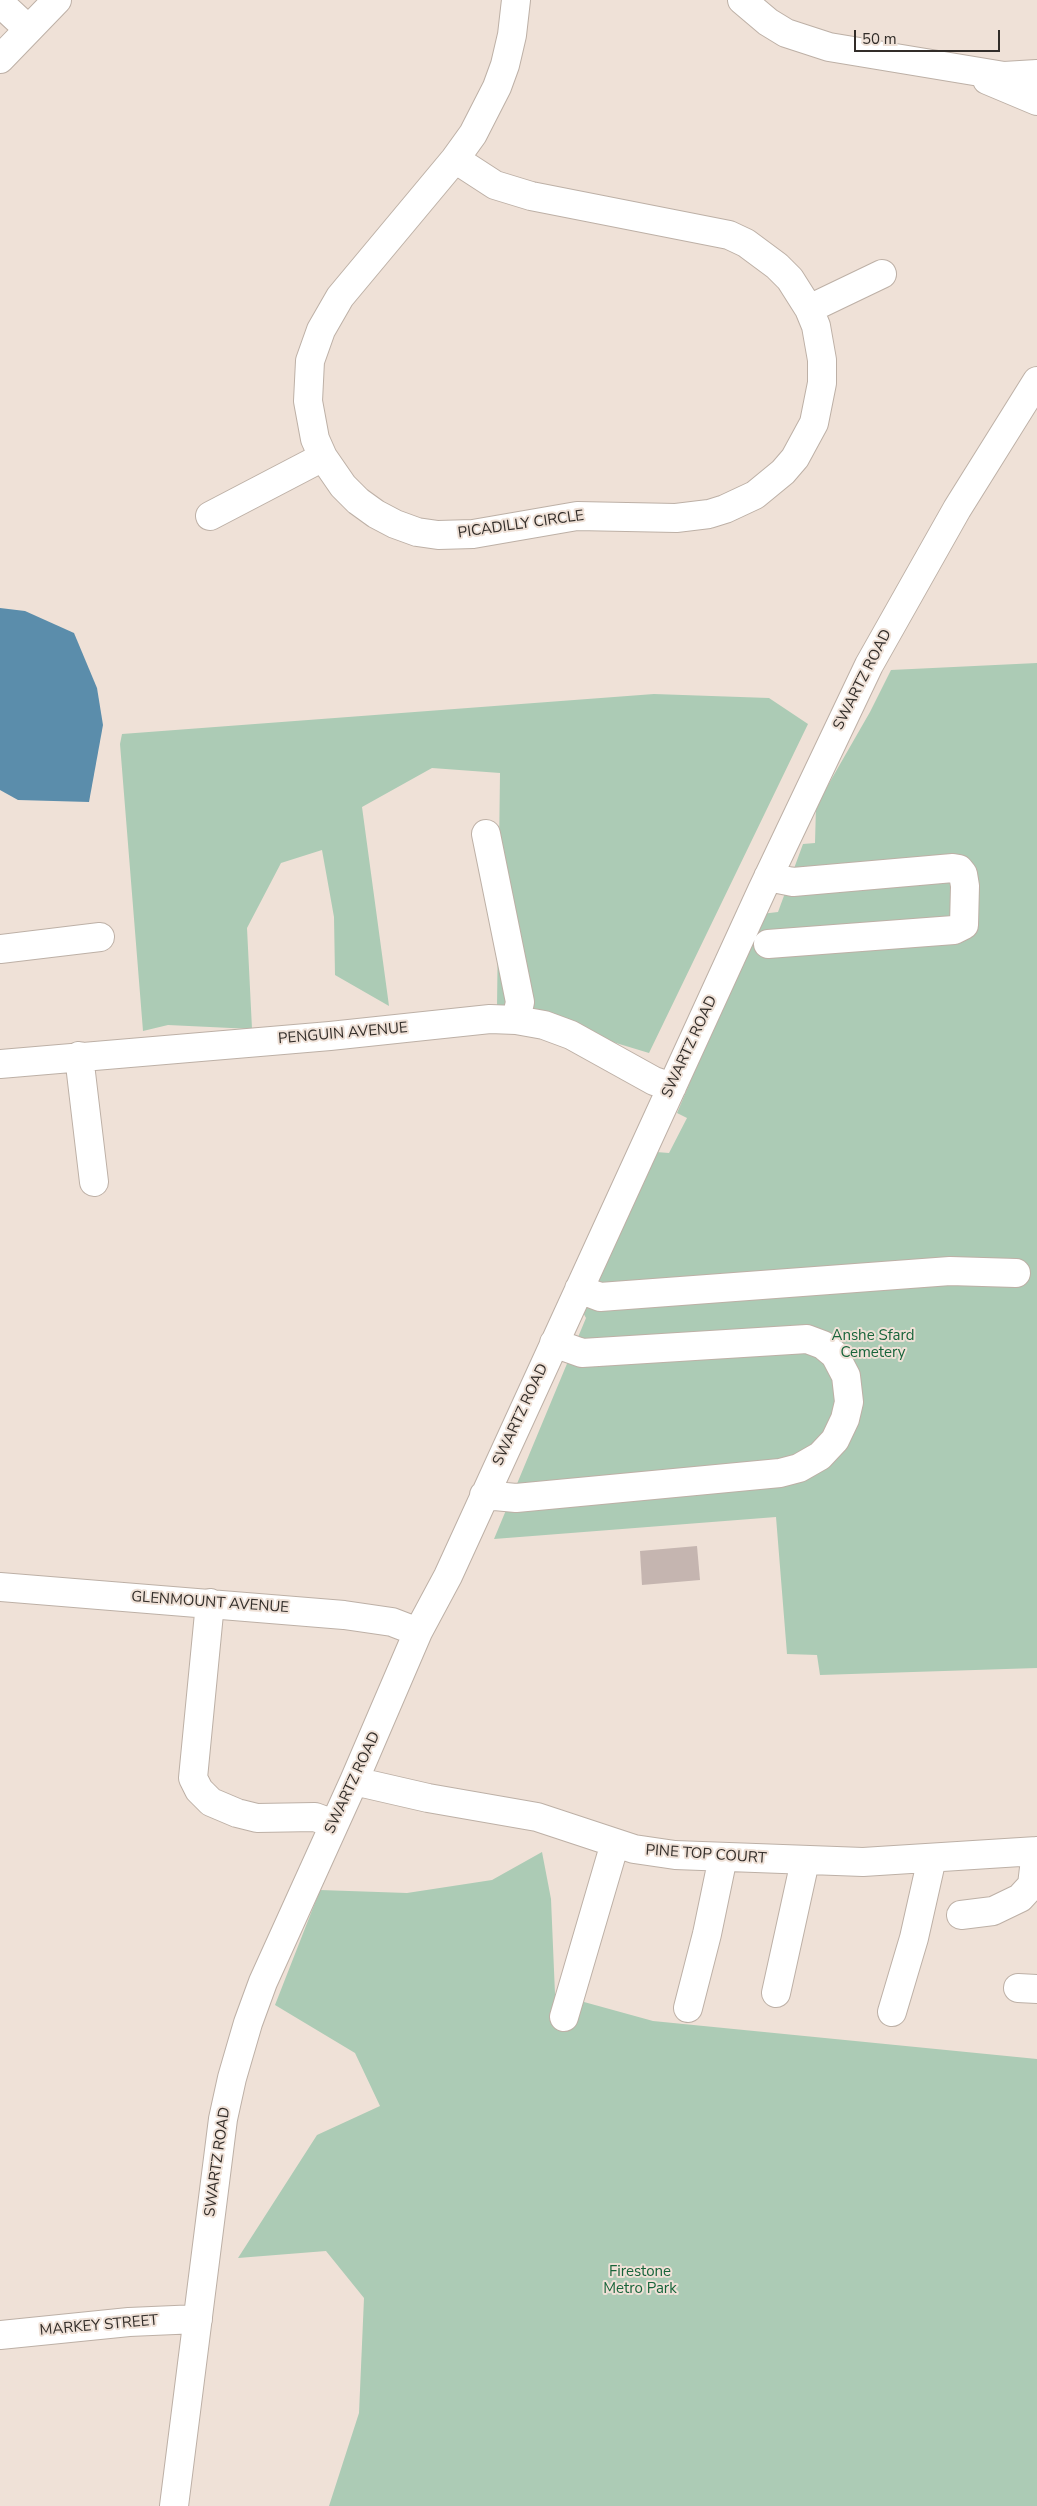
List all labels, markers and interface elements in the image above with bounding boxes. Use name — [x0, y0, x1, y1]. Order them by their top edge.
scale bar — [857, 20, 1003, 52]
text: 50 m — [862, 29, 897, 49]
street label: PICADILLY CIRCLE — [457, 507, 585, 543]
street label: SWARTZ ROAD — [830, 627, 896, 733]
street label: SWARTZ ROAD — [659, 993, 721, 1101]
street label: PENGUIN AVENUE — [278, 1019, 408, 1049]
park label: Anshe Sfard Cemetery — [831, 1327, 915, 1362]
street label: SWARTZ ROAD — [490, 1361, 552, 1469]
street label: GLENMOUNT AVENUE — [131, 1589, 289, 1617]
street label: SWARTZ ROAD — [322, 1729, 384, 1837]
street label: PINE TOP COURT — [645, 1842, 767, 1868]
street label: SWARTZ ROAD — [201, 2106, 235, 2218]
park label: Firestone Metro Park — [603, 2263, 677, 2298]
street label: MARKEY STREET — [39, 2312, 159, 2340]

